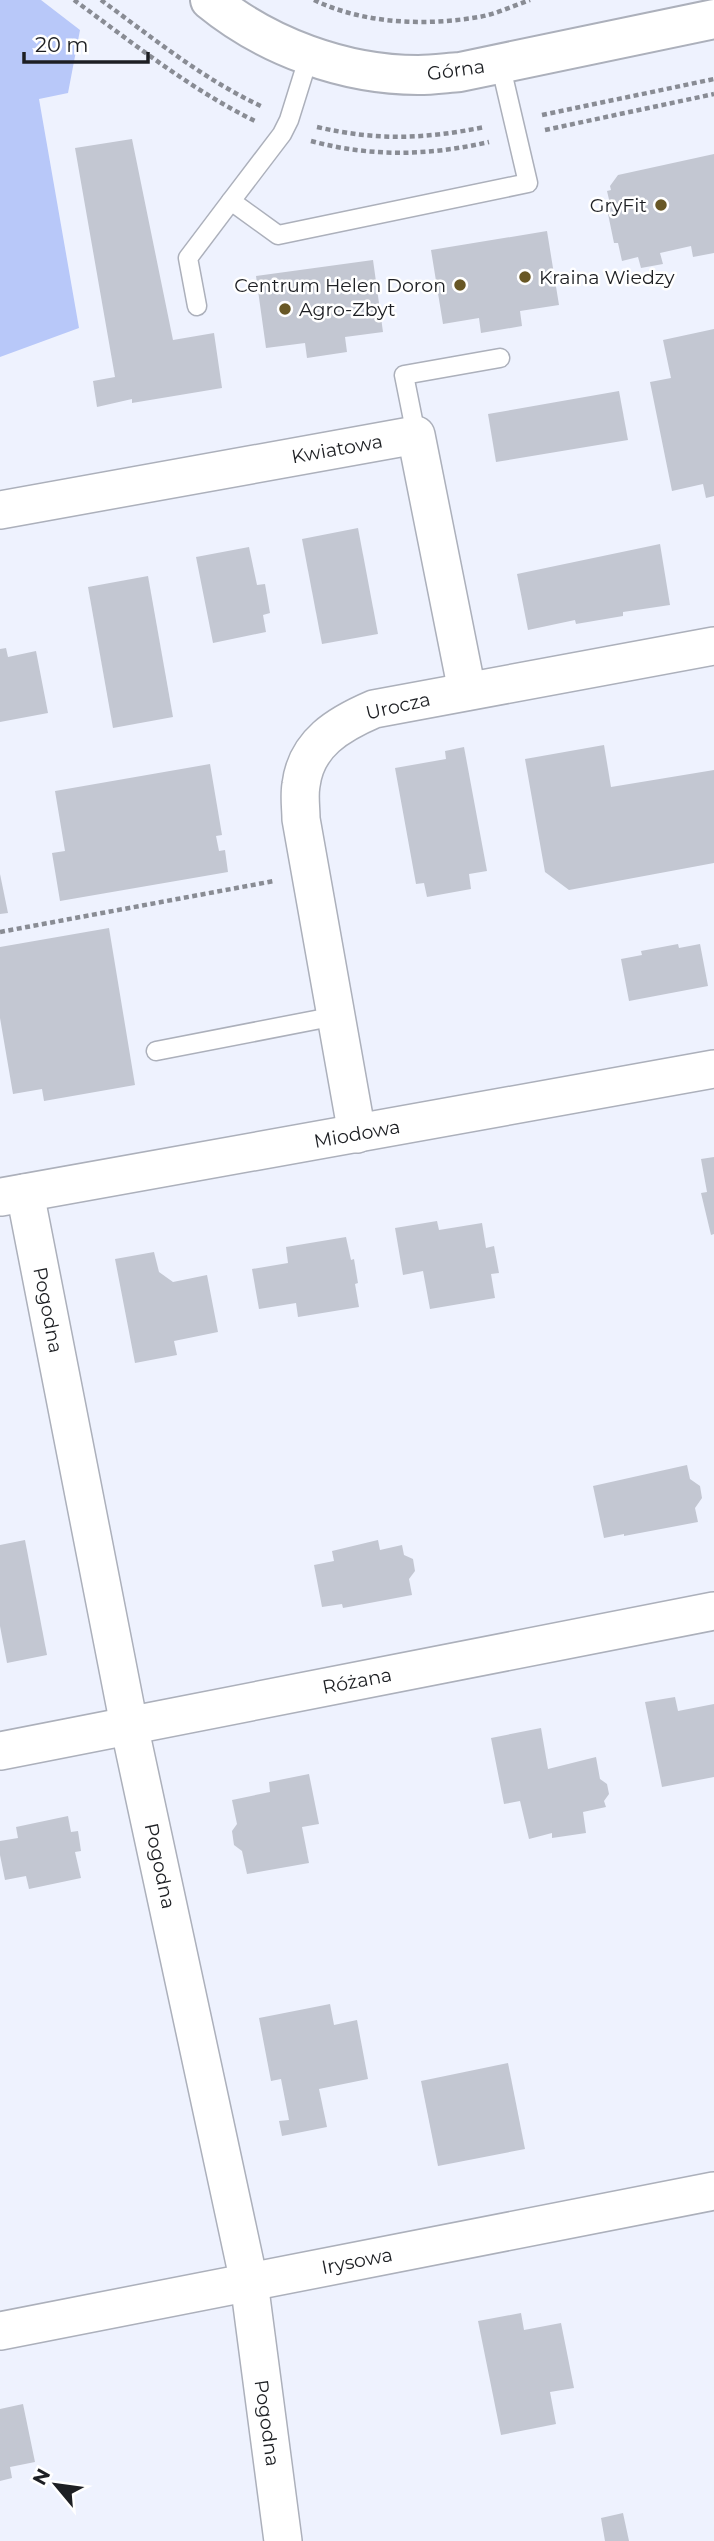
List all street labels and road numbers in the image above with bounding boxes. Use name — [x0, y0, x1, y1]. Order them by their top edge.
street label: Górna — [426, 55, 486, 85]
street label: Kwiatowa — [290, 430, 384, 468]
street label: Urocza — [363, 687, 433, 725]
street label: Miodowa — [312, 1115, 402, 1153]
street label: Pogodna — [28, 1265, 68, 1355]
street label: Różana — [320, 1663, 394, 1699]
street label: Pogodna — [140, 1821, 180, 1911]
street label: Irysowa — [320, 2243, 394, 2279]
street label: Pogodna — [250, 2378, 284, 2468]

